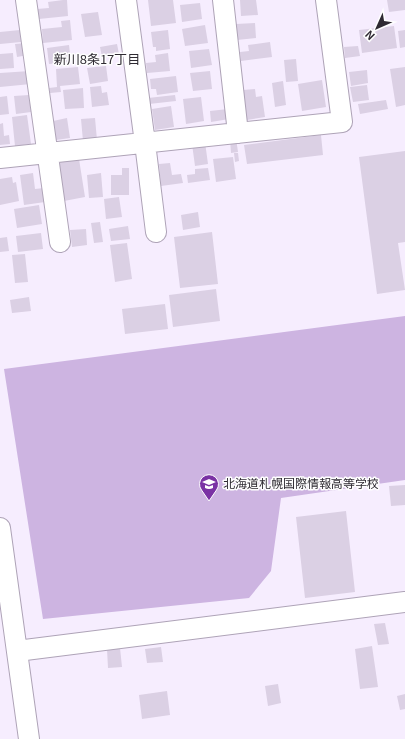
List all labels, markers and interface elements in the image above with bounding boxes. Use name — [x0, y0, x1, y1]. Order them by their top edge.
north arrow — [357, 8, 397, 48]
text: N — [361, 27, 378, 44]
district label: 新川8条17丁目 — [54, 49, 140, 68]
school or university icon: 北海道札幌国際情報高等学校 — [198, 473, 220, 501]
place label: 北海道札幌国際情報高等学校 — [223, 474, 379, 491]

